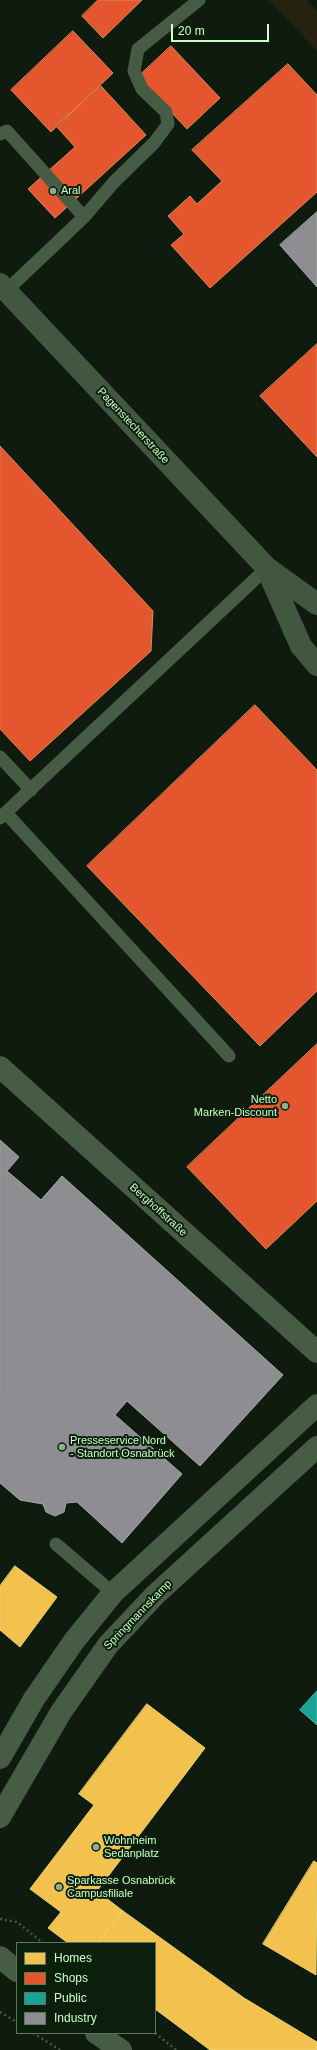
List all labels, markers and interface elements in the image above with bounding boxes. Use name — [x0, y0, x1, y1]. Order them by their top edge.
scale bar — [173, 16, 271, 42]
text: 20 m — [178, 24, 205, 38]
place label: Aral — [61, 184, 81, 198]
marker: Aral — [48, 186, 58, 196]
street label: Pagenstecherstraße — [94, 385, 172, 467]
place label: Netto Marken-Discount — [194, 1093, 277, 1119]
marker: Netto Marken-Discount — [280, 1101, 290, 1111]
street label: Berghoffstraße — [127, 1181, 189, 1239]
place label: Presseservice Nord - Standort Osnabrück — [70, 1434, 175, 1460]
marker: Presseservice Nord - Standort Osnabrück — [57, 1442, 67, 1452]
street label: Springmannskamp — [101, 1577, 175, 1653]
place label: Wohnheim Sedanplatz — [104, 1834, 159, 1860]
marker: Wohnheim Sedanplatz — [91, 1842, 101, 1852]
place label: Sparkasse Osnabrück Campusfiliale — [67, 1874, 175, 1900]
marker: Sparkasse Osnabrück Campusfiliale — [54, 1882, 64, 1892]
legend — [16, 1942, 156, 2034]
text: Homes — [54, 1951, 92, 1965]
text: Shops — [54, 1971, 88, 1985]
text: Public — [54, 1991, 87, 2005]
text: Industry — [54, 2011, 97, 2025]

